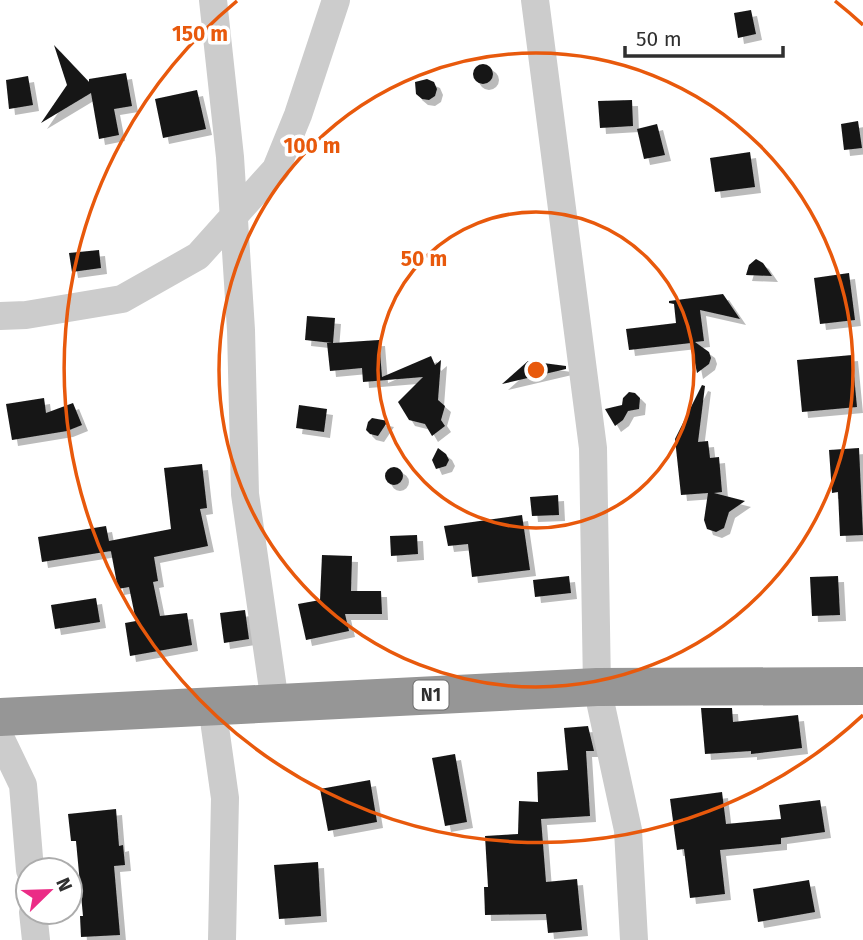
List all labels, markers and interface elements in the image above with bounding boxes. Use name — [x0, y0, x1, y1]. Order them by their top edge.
scale bar — [625, 14, 782, 58]
text: 150 m — [172, 21, 228, 47]
text: 50 m — [636, 26, 682, 52]
text: 100 m — [283, 133, 341, 159]
text: 50 m — [401, 246, 447, 272]
centre of rings — [524, 358, 548, 382]
road number: N1 — [414, 680, 448, 710]
north arrow — [14, 856, 84, 926]
text: N — [51, 874, 77, 895]

